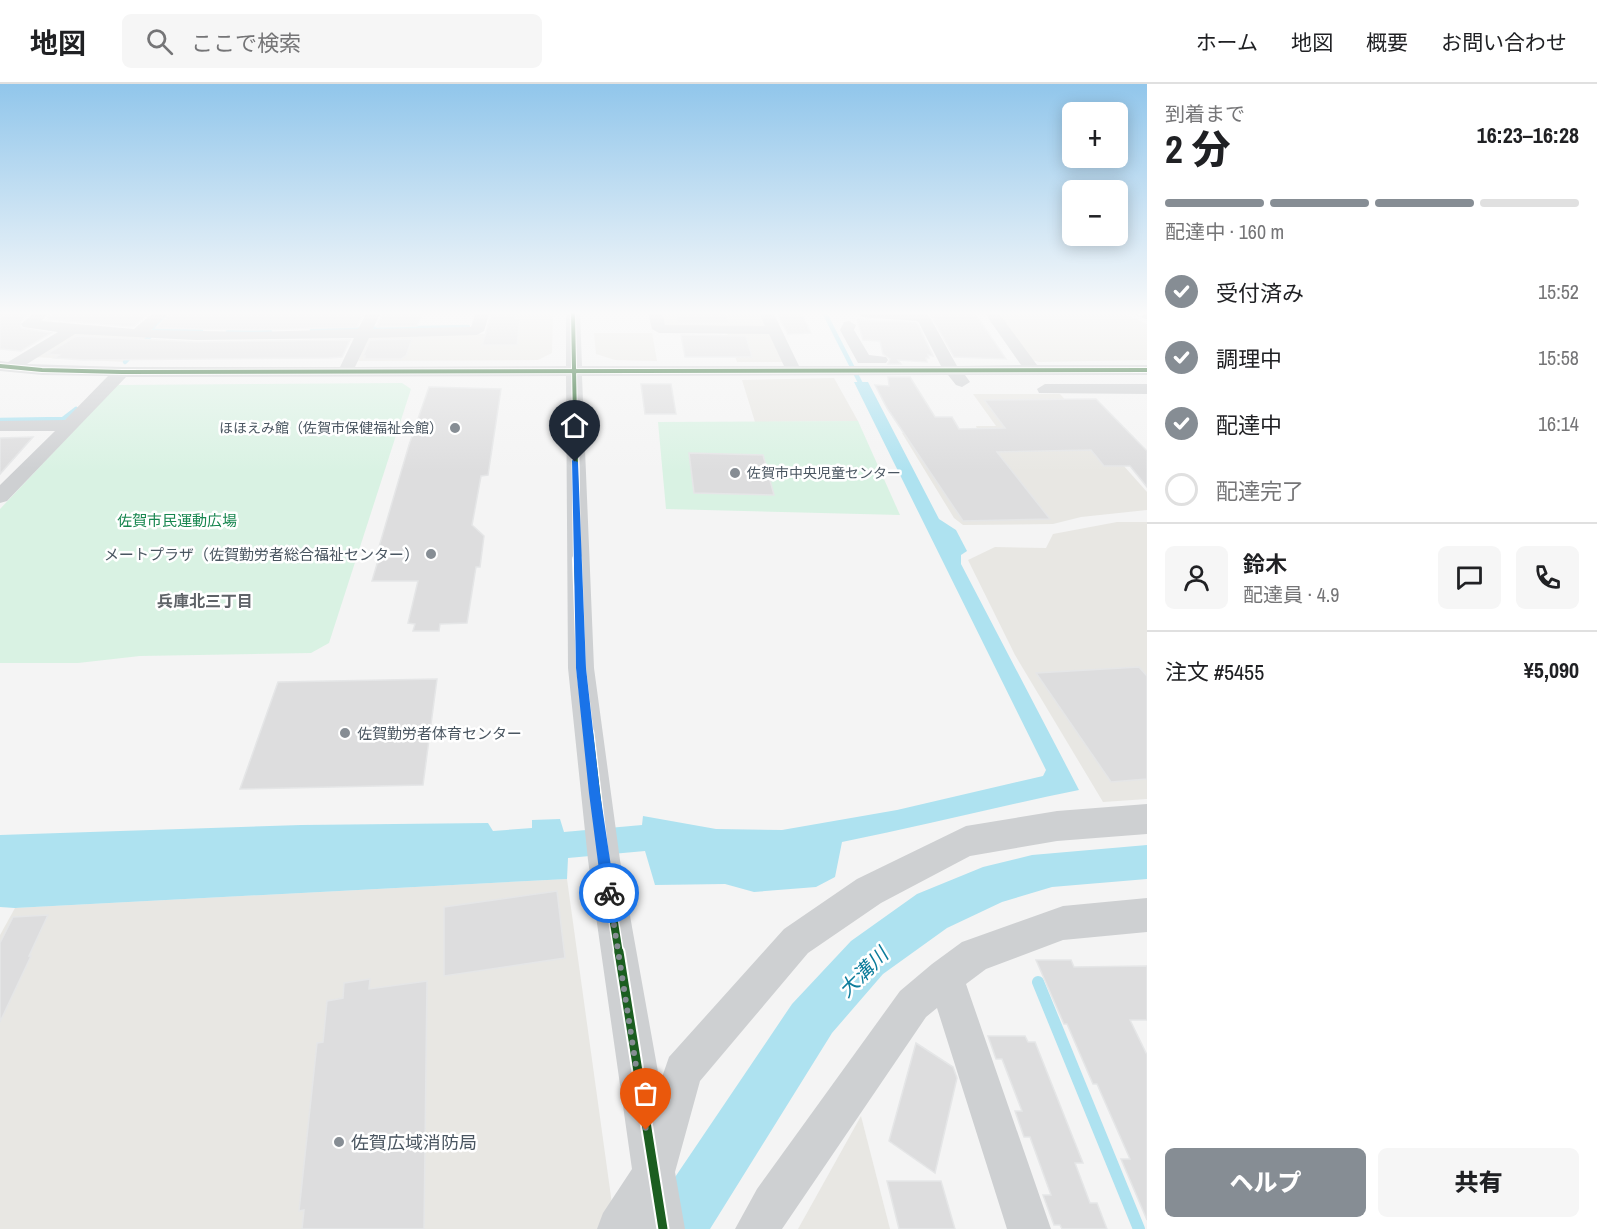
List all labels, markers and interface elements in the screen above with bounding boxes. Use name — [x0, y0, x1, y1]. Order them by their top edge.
search box — [122, 14, 542, 68]
text: 地図 — [30, 24, 86, 62]
icon: search — [143, 25, 176, 58]
text: ここで検索 — [191, 28, 301, 58]
text: ホーム — [1196, 28, 1258, 57]
text: 地図 — [1291, 28, 1333, 57]
text: 概要 — [1366, 28, 1408, 57]
text: お問い合わせ — [1441, 28, 1567, 57]
text: 到着まで — [1165, 100, 1245, 127]
map controls — [1062, 102, 1128, 246]
button: + — [1062, 102, 1128, 168]
text: 16:23–16:28 — [1477, 120, 1579, 150]
text: 2 分 — [1165, 123, 1231, 175]
button: − — [1062, 180, 1128, 246]
text: 配達中 · 160 m — [1165, 218, 1284, 245]
icon: check — [1165, 275, 1198, 308]
text: 受付済み — [1216, 278, 1304, 308]
text: 15:52 — [1538, 278, 1579, 305]
icon: check — [1165, 341, 1198, 374]
text: 調理中 — [1216, 344, 1282, 374]
text: 15:58 — [1538, 344, 1579, 371]
pin — [549, 400, 600, 462]
icon: check — [1165, 407, 1198, 440]
icon: home — [558, 409, 591, 442]
text: 配達中 — [1216, 410, 1282, 440]
text: 16:14 — [1538, 410, 1579, 437]
place label: ほほえみ館（佐賀市保健福祉会館） — [219, 419, 443, 437]
marker: ほほえみ館（佐賀市保健福祉会館） — [448, 421, 462, 435]
place label: 佐賀市中央児童センター — [747, 464, 901, 482]
marker: 佐賀市中央児童センター — [728, 466, 742, 480]
text: 配達完了 — [1216, 476, 1304, 506]
park label: 佐賀市民運動広場 — [117, 510, 237, 531]
place label: メートプラザ（佐賀勤労者総合福祉センター） — [104, 544, 419, 565]
button: person — [1165, 546, 1228, 609]
button: chat — [1438, 546, 1501, 609]
button: phone — [1516, 546, 1579, 609]
marker: メートプラザ（佐賀勤労者総合福祉センター） — [424, 547, 438, 561]
text: 鈴木 — [1243, 549, 1287, 579]
text: 配達員 · 4.9 — [1243, 581, 1339, 608]
district label: 兵庫北三丁目 — [157, 590, 253, 612]
text: ¥5,090 — [1524, 655, 1579, 685]
text: 注文 #5455 — [1165, 657, 1264, 687]
place label: 佐賀勤労者体育センター — [357, 723, 522, 744]
marker: 佐賀勤労者体育センター — [338, 726, 352, 740]
courier — [579, 863, 639, 923]
icon: bike — [593, 877, 626, 910]
water label: 大溝川 — [832, 940, 895, 1003]
pin — [620, 1068, 671, 1130]
icon: bag — [629, 1077, 662, 1110]
place label: 佐賀広域消防局 — [351, 1130, 477, 1155]
marker: 佐賀広域消防局 — [332, 1135, 346, 1149]
button: ヘルプ — [1165, 1148, 1366, 1217]
button: 共有 — [1378, 1148, 1579, 1217]

